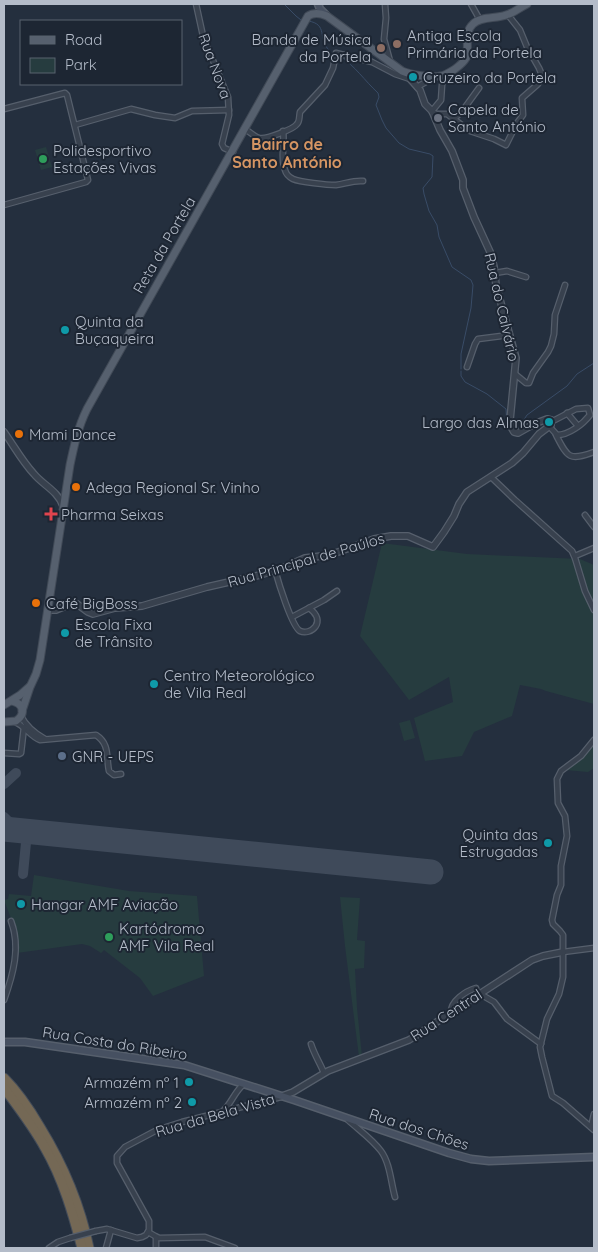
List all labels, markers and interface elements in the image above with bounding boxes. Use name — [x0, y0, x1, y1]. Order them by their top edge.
legend — [20, 20, 182, 85]
place label: Antiga Escola Primária da Portela — [407, 26, 542, 62]
text: Road — [65, 30, 102, 49]
place label: Banda de Música da Portela — [251, 30, 371, 66]
street label: Rua Nova — [194, 31, 236, 101]
marker: Antiga Escola Primária da Portela — [391, 38, 403, 50]
marker: Banda de Música da Portela — [375, 42, 387, 54]
text: Park — [65, 55, 97, 74]
place label: Cruzeiro da Portela — [423, 68, 556, 87]
marker: Cruzeiro da Portela — [407, 71, 419, 83]
place label: Capela de Santo António — [448, 100, 546, 136]
marker: Capela de Santo António — [432, 112, 444, 124]
district label: Bairro de Santo António — [232, 134, 342, 172]
place label: Polidesportivo Estações Vivas — [53, 141, 156, 177]
marker: Polidesportivo Estações Vivas — [37, 153, 49, 165]
street label: Reta da Portela — [129, 193, 199, 297]
street label: Rua do Calvário — [480, 251, 524, 363]
place label: Quinta da Buçaqueira — [75, 312, 154, 348]
marker: Quinta da Buçaqueira — [59, 324, 71, 336]
place label: Largo das Almas — [422, 413, 539, 432]
marker: Largo das Almas — [543, 416, 555, 428]
place label: Mami Dance — [29, 425, 116, 444]
marker: Mami Dance — [13, 428, 25, 440]
place label: Adega Regional Sr. Vinho — [86, 478, 260, 497]
marker: Adega Regional Sr. Vinho — [70, 481, 82, 493]
place label: Pharma Seixas — [61, 505, 164, 524]
marker: Pharma Seixas — [45, 508, 57, 520]
street label: Rua Principal de Paúlos — [225, 528, 387, 592]
place label: Café BigBoss — [46, 594, 138, 613]
marker: Café BigBoss — [30, 597, 42, 609]
place label: Escola Fixa de Trânsito — [75, 615, 153, 651]
marker: Escola Fixa de Trânsito — [59, 627, 71, 639]
place label: Centro Meteorológico de Vila Real — [164, 666, 314, 702]
marker: Centro Meteorológico de Vila Real — [148, 678, 160, 690]
place label: GNR - UEPS — [72, 747, 154, 766]
marker: GNR - UEPS — [56, 750, 68, 762]
place label: Quinta das Estrugadas — [460, 825, 538, 861]
marker: Quinta das Estrugadas — [542, 837, 554, 849]
place label: Hangar AMF Aviação — [31, 895, 178, 914]
marker: Hangar AMF Aviação — [15, 898, 27, 910]
place label: Kartódromo AMF Vila Real — [119, 919, 215, 955]
marker: Kartódromo AMF Vila Real — [103, 931, 115, 943]
street label: Rua Central — [407, 985, 485, 1045]
street label: Rua Costa do Ribeiro — [41, 1022, 189, 1064]
place label: Armazém nº 1 — [84, 1073, 179, 1092]
marker: Armazém nº 1 — [183, 1076, 195, 1088]
street label: Rua da Bela Vista — [153, 1089, 277, 1141]
place label: Armazém nº 2 — [84, 1093, 182, 1112]
marker: Armazém nº 2 — [186, 1096, 198, 1108]
street label: Rua dos Chões — [367, 1104, 471, 1154]

